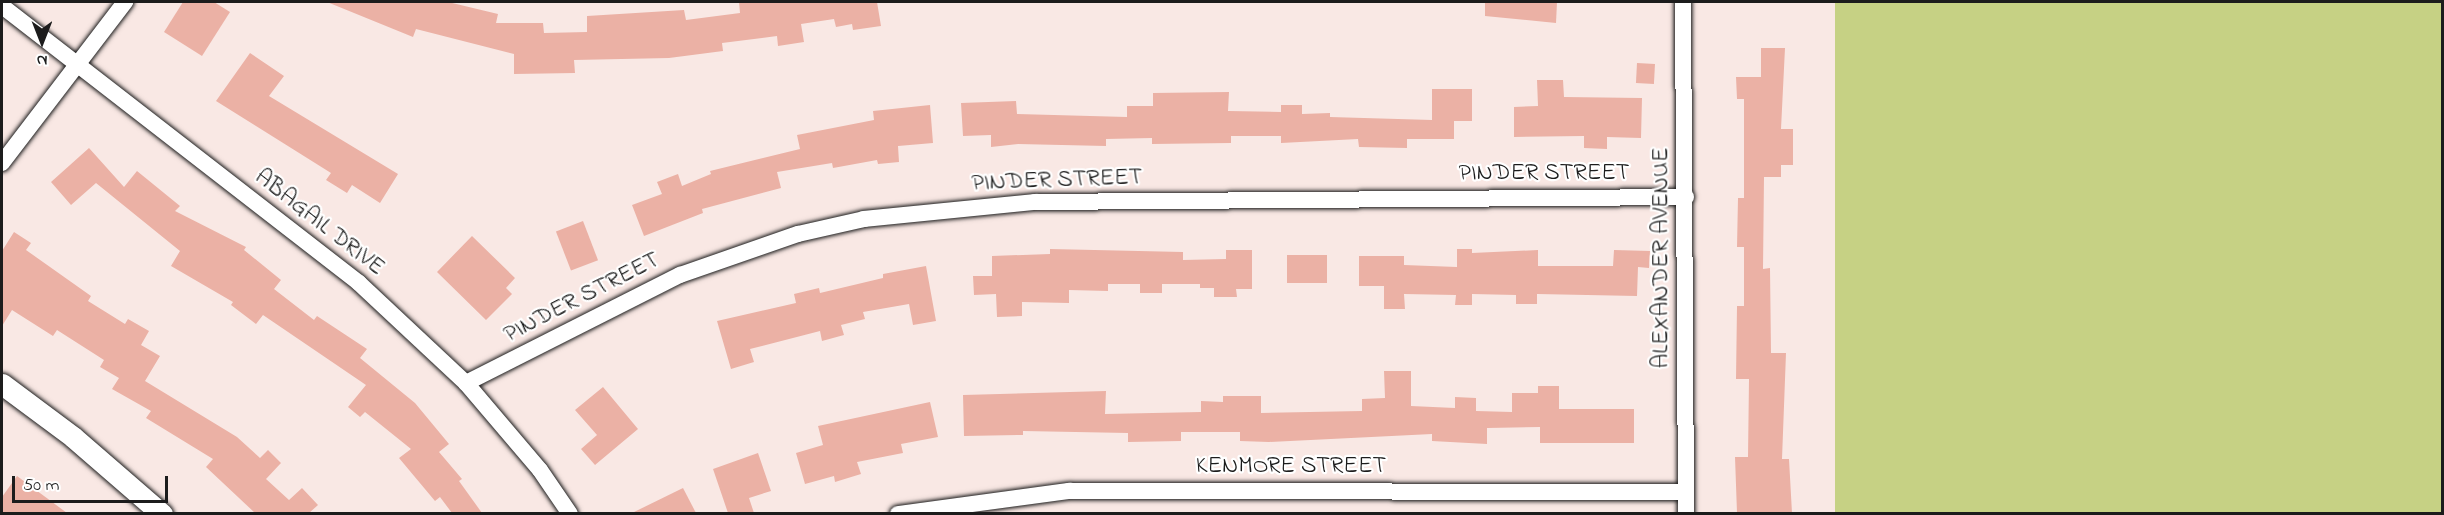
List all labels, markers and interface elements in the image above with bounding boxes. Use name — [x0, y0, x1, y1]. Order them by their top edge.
north arrow — [12, 12, 72, 72]
text: N — [37, 48, 47, 72]
street label: ALEXANDER AVENUE — [1648, 148, 1676, 368]
street label: PINDER STREET — [1459, 160, 1629, 188]
street label: ABAGAIL DRIVE — [248, 163, 390, 283]
street label: PINDER STREET — [971, 164, 1143, 198]
street label: PINDER STREET — [499, 246, 665, 350]
street label: KENMORE STREET — [1196, 453, 1386, 481]
scale bar — [15, 464, 171, 502]
text: 50 m — [23, 473, 60, 499]

